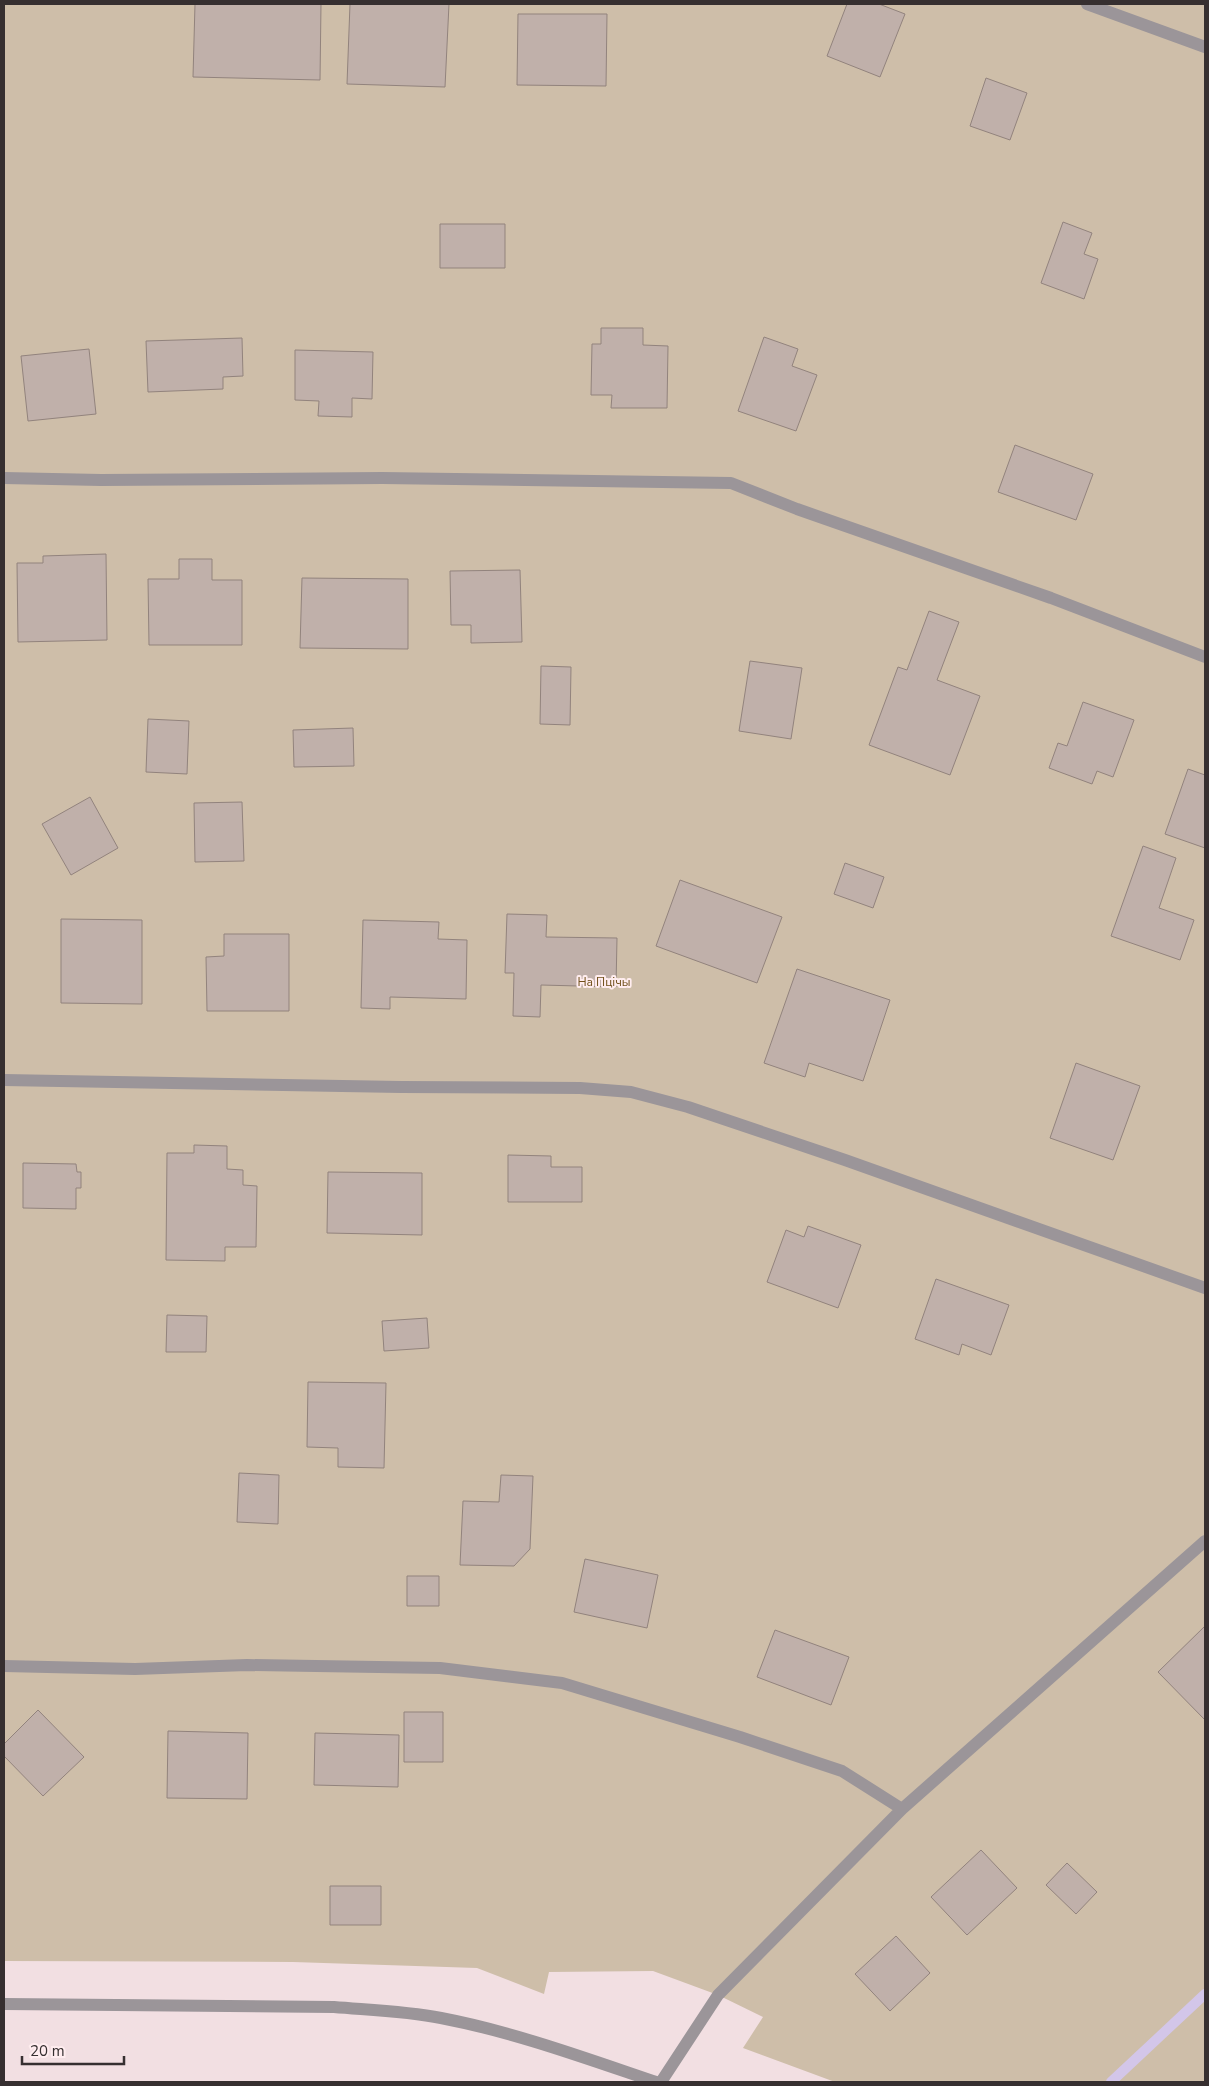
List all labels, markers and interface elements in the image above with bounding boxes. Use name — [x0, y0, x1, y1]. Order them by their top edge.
park label: На Пцічы — [577, 974, 631, 990]
scale bar — [22, 2034, 125, 2066]
text: 20 m — [30, 2041, 65, 2061]

